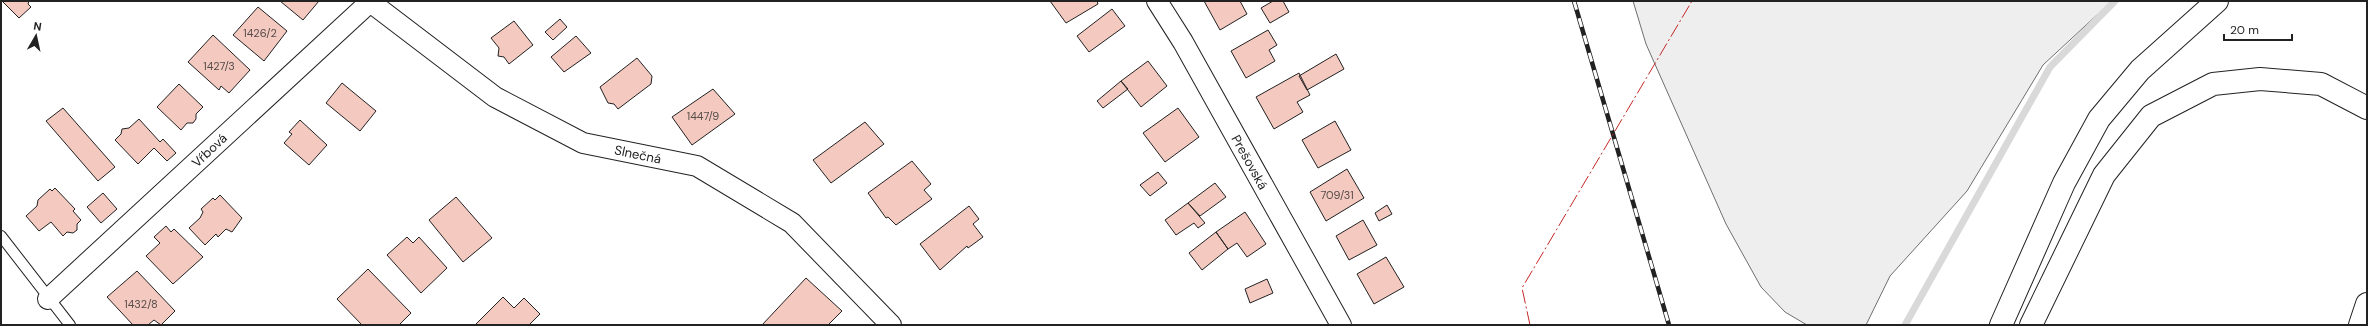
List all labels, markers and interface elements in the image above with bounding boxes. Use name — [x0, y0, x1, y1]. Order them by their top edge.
north arrow — [16, 16, 56, 56]
scale bar — [2224, 16, 2292, 42]
text: N — [33, 19, 43, 34]
text: 20 m — [2230, 22, 2259, 38]
house number: 1426/2 — [243, 26, 277, 40]
house number: 1427/3 — [203, 59, 235, 73]
house number: 1447/9 — [687, 109, 719, 123]
street label: Vŕbová — [188, 130, 231, 171]
street label: Prešovská — [1228, 132, 1272, 193]
street label: Slnečná — [613, 141, 663, 168]
house number: 709/31 — [1320, 188, 1354, 202]
house number: 1432/8 — [124, 297, 158, 311]

